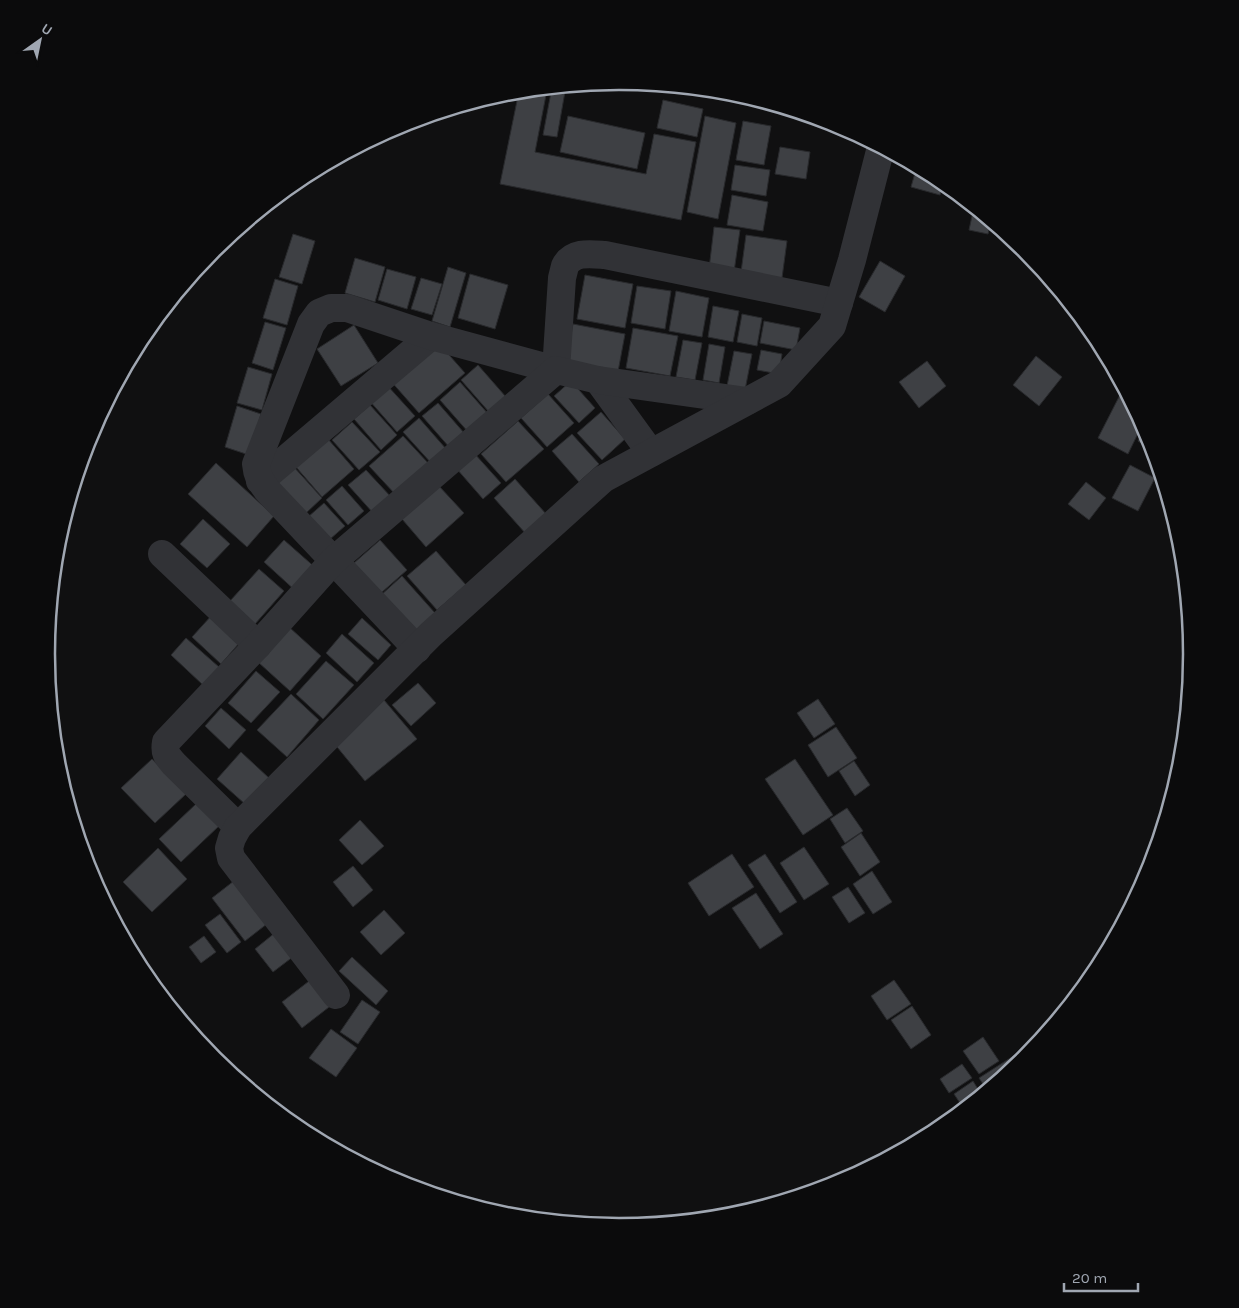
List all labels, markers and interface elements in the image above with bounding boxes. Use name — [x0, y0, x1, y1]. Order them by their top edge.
north arrow — [15, 15, 65, 65]
text: U — [38, 20, 55, 39]
scale bar — [1064, 1260, 1138, 1292]
text: 20 m — [1072, 1269, 1107, 1287]

